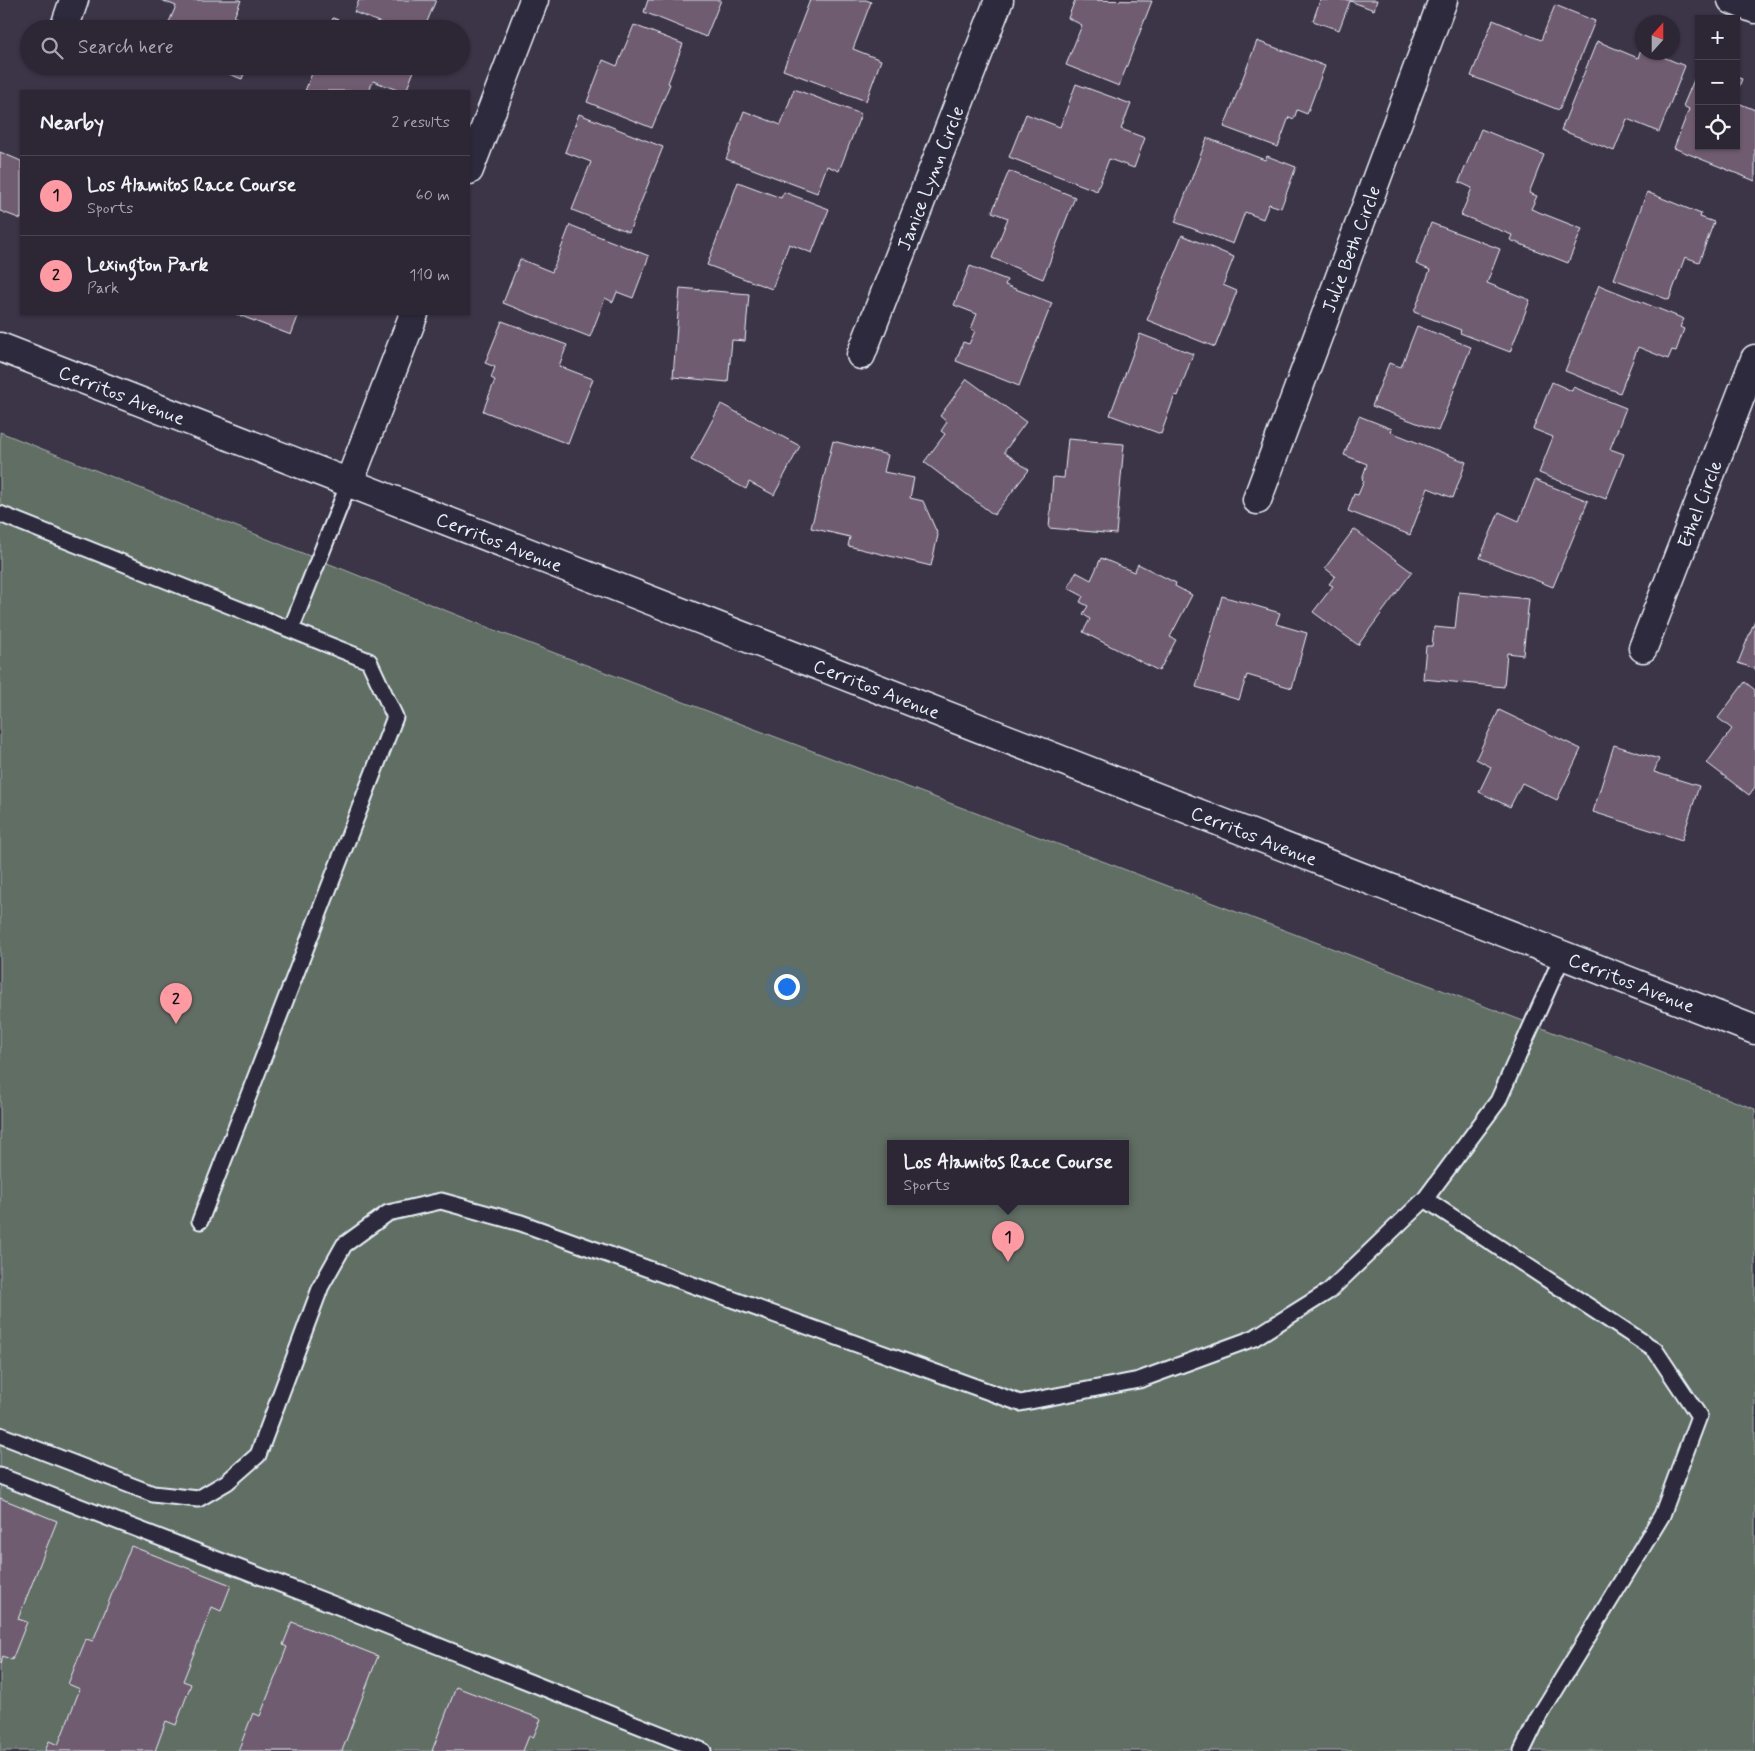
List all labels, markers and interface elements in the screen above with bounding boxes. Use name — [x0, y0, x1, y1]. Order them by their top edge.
north arrow — [1635, 15, 1680, 60]
map controls — [1695, 15, 1740, 150]
button: + — [1695, 15, 1740, 60]
search box — [20, 20, 470, 75]
icon: search — [38, 34, 66, 62]
text: Search here — [78, 35, 174, 60]
button: − — [1695, 60, 1740, 105]
street label: Janice Lynn Circle — [892, 103, 971, 254]
button: locate — [1695, 105, 1740, 150]
text: Nearby — [40, 109, 104, 137]
text: 2 results — [392, 112, 450, 133]
text: Los Alamitos Race Course — [87, 173, 296, 198]
street label: Julie Beth Circle — [1317, 182, 1387, 317]
text: 1 — [52, 185, 60, 206]
text: 60 m — [416, 185, 450, 206]
text: Sports — [87, 198, 133, 219]
text: Lexington Park — [87, 253, 208, 278]
text: 2 — [52, 265, 60, 286]
text: 110 m — [409, 265, 450, 286]
text: Park — [87, 278, 119, 299]
street label: Cerritos Avenue — [55, 360, 188, 432]
street label: Ethel Circle — [1672, 456, 1729, 551]
street label: Cerritos Avenue — [432, 507, 566, 579]
street label: Cerritos Avenue — [810, 654, 943, 726]
street label: Cerritos Avenue — [1187, 801, 1321, 872]
street label: Cerritos Avenue — [1564, 948, 1698, 1019]
your location — [774, 974, 800, 1000]
pin: 2 — [160, 983, 192, 1024]
popup — [887, 1140, 1129, 1205]
text: Los Alamitos Race Course — [903, 1150, 1113, 1175]
text: Sports — [903, 1175, 950, 1196]
pin: 1 — [992, 1221, 1024, 1262]

